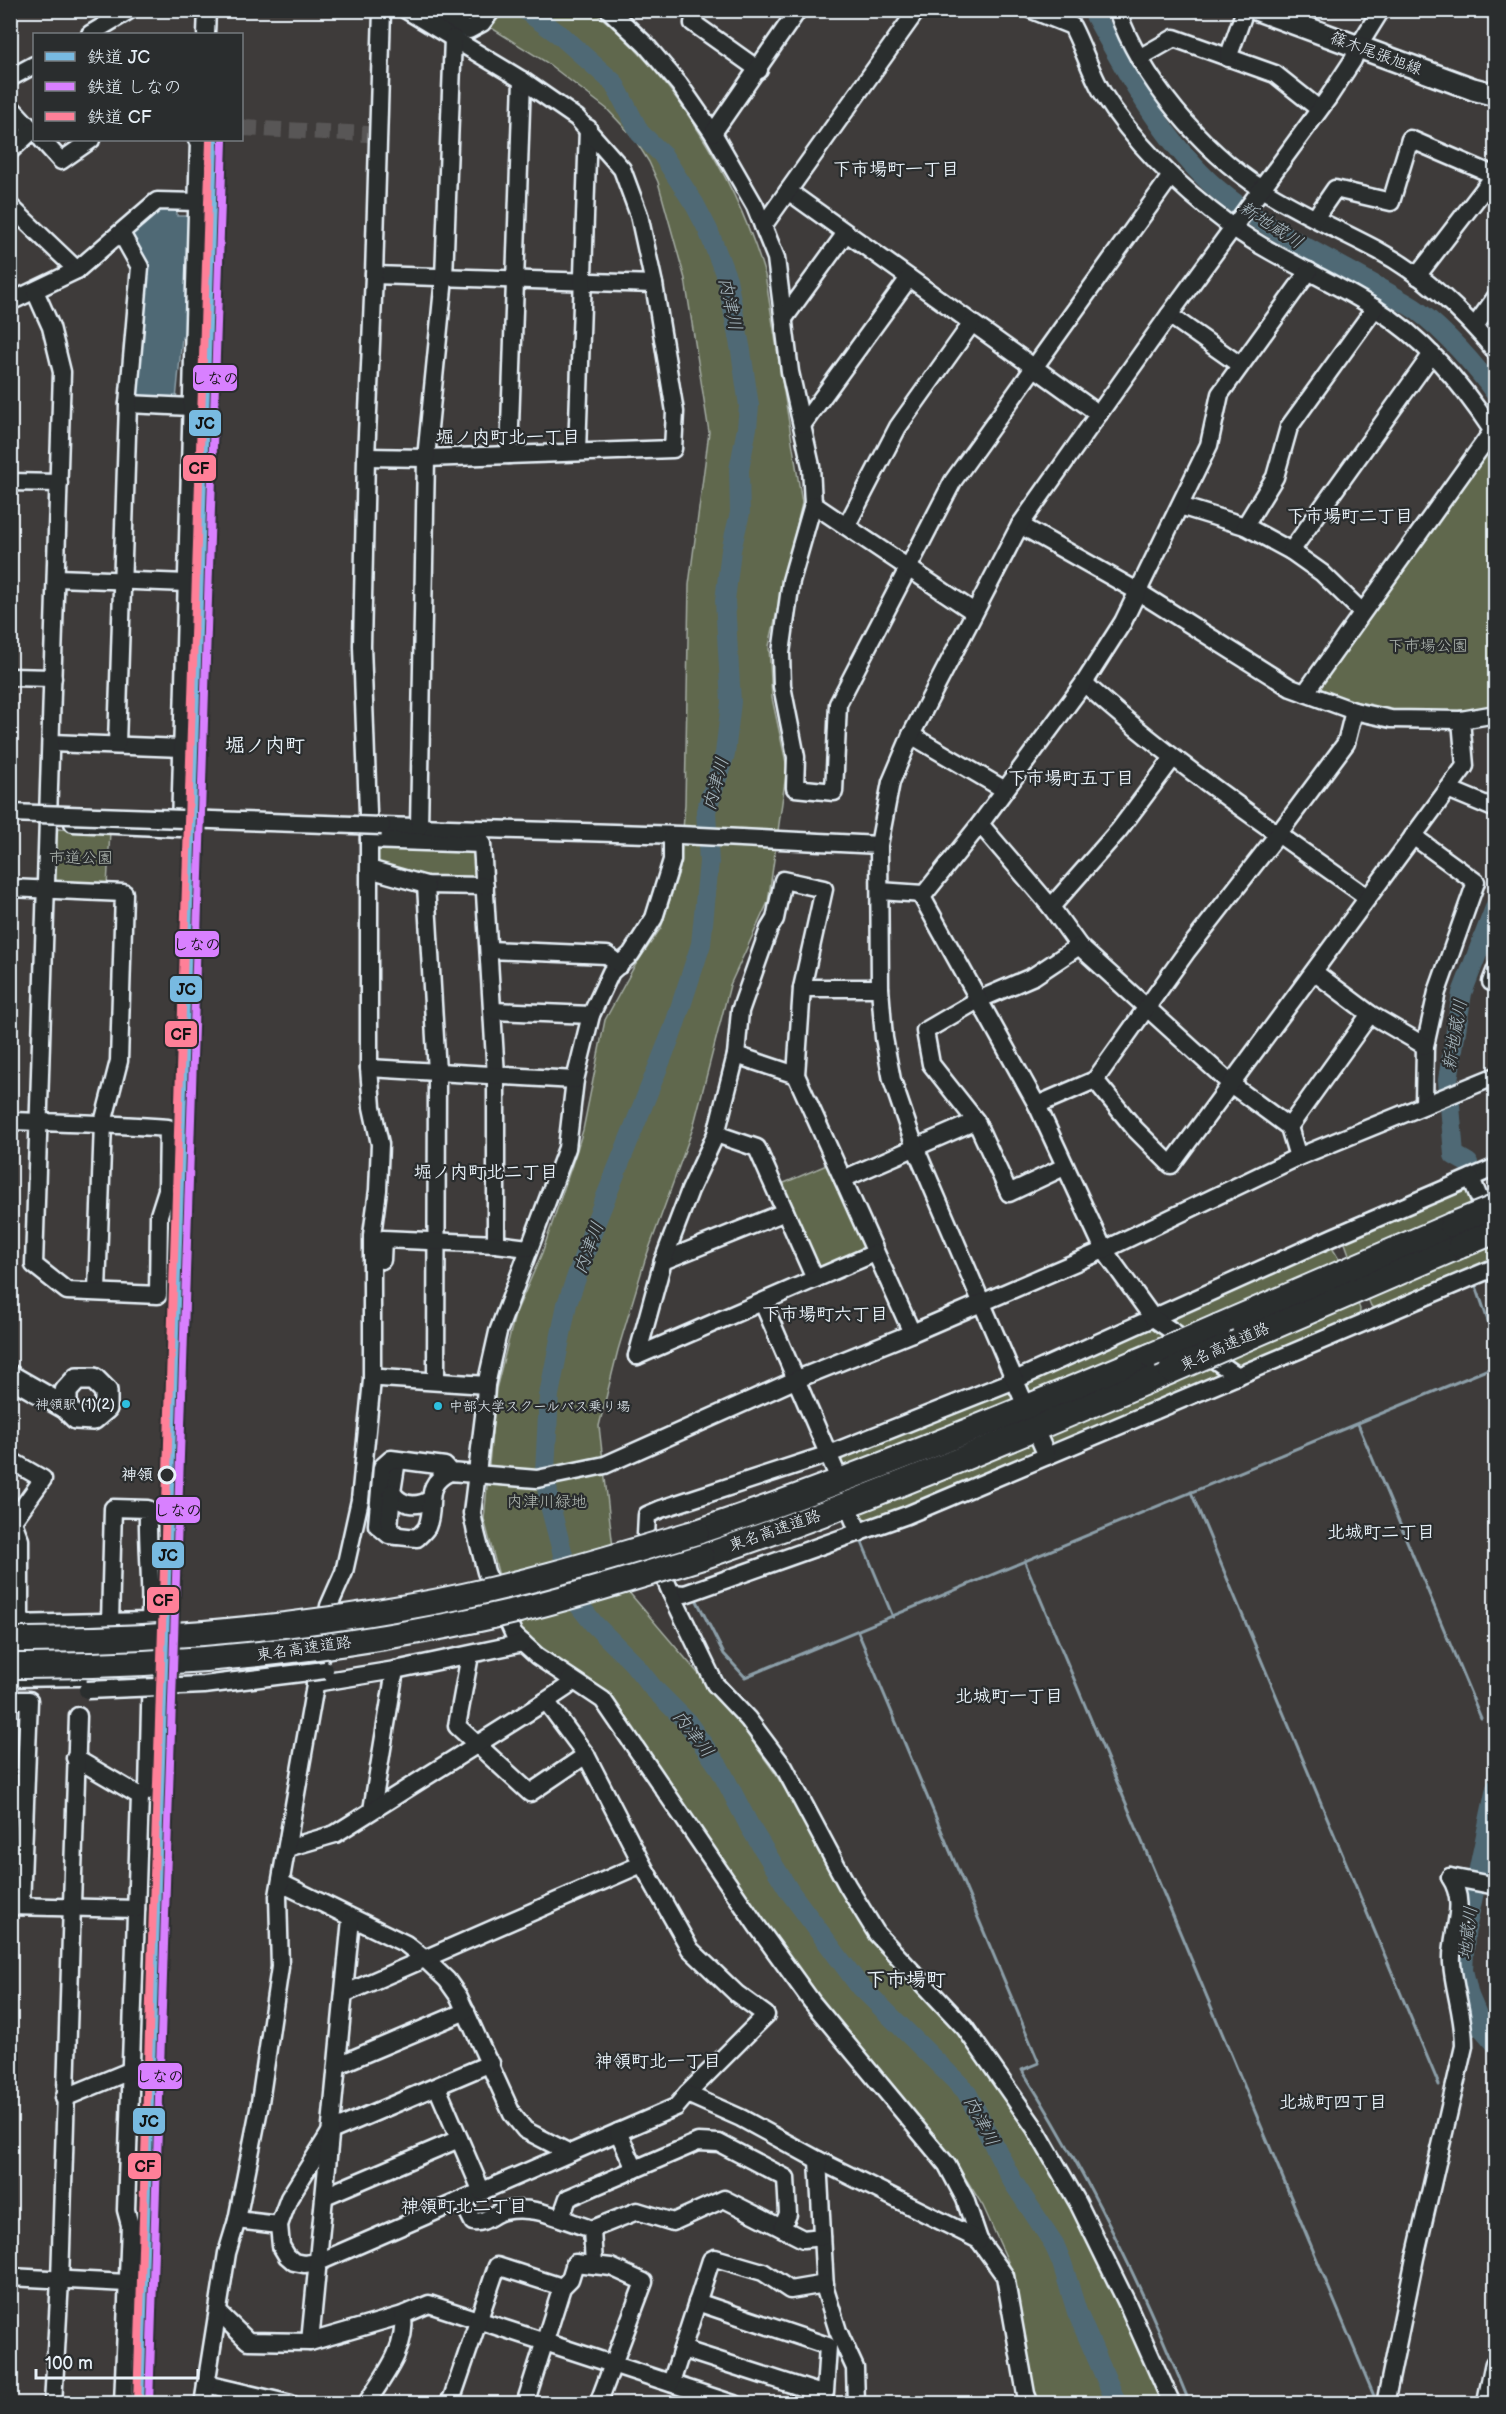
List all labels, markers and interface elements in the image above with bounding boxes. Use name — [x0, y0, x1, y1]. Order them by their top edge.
street label: 篠木尾張旭線 — [1328, 29, 1424, 79]
legend — [33, 33, 243, 141]
text: 鉄道 JC — [87, 47, 150, 68]
text: 鉄道 しなの — [87, 77, 182, 98]
text: 鉄道 CF — [87, 107, 152, 128]
district label: 下市場町一丁目 — [833, 159, 959, 180]
water label: 新地蔵川 — [1235, 197, 1307, 253]
water label: 内津川 — [714, 275, 746, 333]
line badge: しなの — [192, 364, 238, 392]
text: しなの — [191, 370, 239, 389]
line badge: JC — [188, 409, 222, 437]
text: JC — [195, 415, 215, 434]
district label: 堀ノ内町北一丁目 — [436, 427, 580, 448]
line badge: CF — [182, 454, 217, 482]
text: CF — [188, 460, 210, 479]
district label: 下市場町二丁目 — [1287, 506, 1413, 527]
park label: 下市場公園 — [1388, 637, 1468, 656]
district label: 堀ノ内町 — [225, 734, 305, 758]
water label: 内津川 — [699, 755, 733, 813]
district label: 下市場町五丁目 — [1008, 768, 1134, 789]
park label: 市道公園 — [49, 849, 113, 868]
line badge: しなの — [174, 930, 220, 958]
text: しなの — [173, 936, 221, 955]
line badge: JC — [169, 975, 203, 1003]
text: JC — [176, 981, 196, 1000]
water label: 新地蔵川 — [1438, 998, 1472, 1072]
line badge: CF — [164, 1020, 198, 1048]
text: CF — [170, 1026, 192, 1045]
district label: 堀ノ内町北二丁目 — [414, 1162, 558, 1183]
water label: 内津川 — [570, 1219, 608, 1277]
district label: 下市場町六丁目 — [762, 1304, 888, 1325]
street label: 東名高速道路 — [1177, 1319, 1273, 1375]
place label: 神領駅 (1)(2) — [35, 1396, 115, 1413]
marker: 神領駅 (1)(2) — [120, 1398, 132, 1410]
place label: 中部大学スクールバス乗り場 — [449, 1398, 630, 1415]
marker: 中部大学スクールバス乗り場 — [432, 1400, 444, 1412]
place label: 神領 — [121, 1466, 153, 1485]
marker: 神領 — [158, 1466, 176, 1484]
park label: 内津川緑地 — [507, 1493, 587, 1512]
line badge: しなの — [155, 1496, 201, 1524]
text: しなの — [154, 1502, 202, 1521]
street label: 東名高速道路 — [727, 1506, 823, 1556]
district label: 北城町二丁目 — [1327, 1522, 1435, 1543]
line badge: JC — [151, 1541, 185, 1569]
text: JC — [158, 1547, 178, 1566]
line badge: CF — [146, 1586, 180, 1614]
text: CF — [152, 1592, 174, 1611]
street label: 東名高速道路 — [255, 1633, 353, 1665]
district label: 北城町一丁目 — [955, 1686, 1063, 1707]
water label: 内津川 — [668, 1706, 718, 1762]
water label: 地蔵川 — [1454, 1905, 1482, 1961]
district label: 下市場町 — [866, 1968, 946, 1992]
district label: 神領町北一丁目 — [595, 2051, 721, 2072]
line badge: しなの — [137, 2062, 183, 2090]
text: しなの — [136, 2068, 184, 2087]
water label: 内津川 — [959, 2092, 1003, 2150]
district label: 北城町四丁目 — [1279, 2092, 1387, 2113]
line badge: JC — [132, 2107, 166, 2135]
text: JC — [139, 2113, 159, 2132]
line badge: CF — [127, 2152, 162, 2180]
text: CF — [134, 2158, 156, 2177]
district label: 神領町北二丁目 — [401, 2196, 527, 2217]
scale bar — [36, 2342, 198, 2380]
text: 100 m — [45, 2353, 93, 2374]

